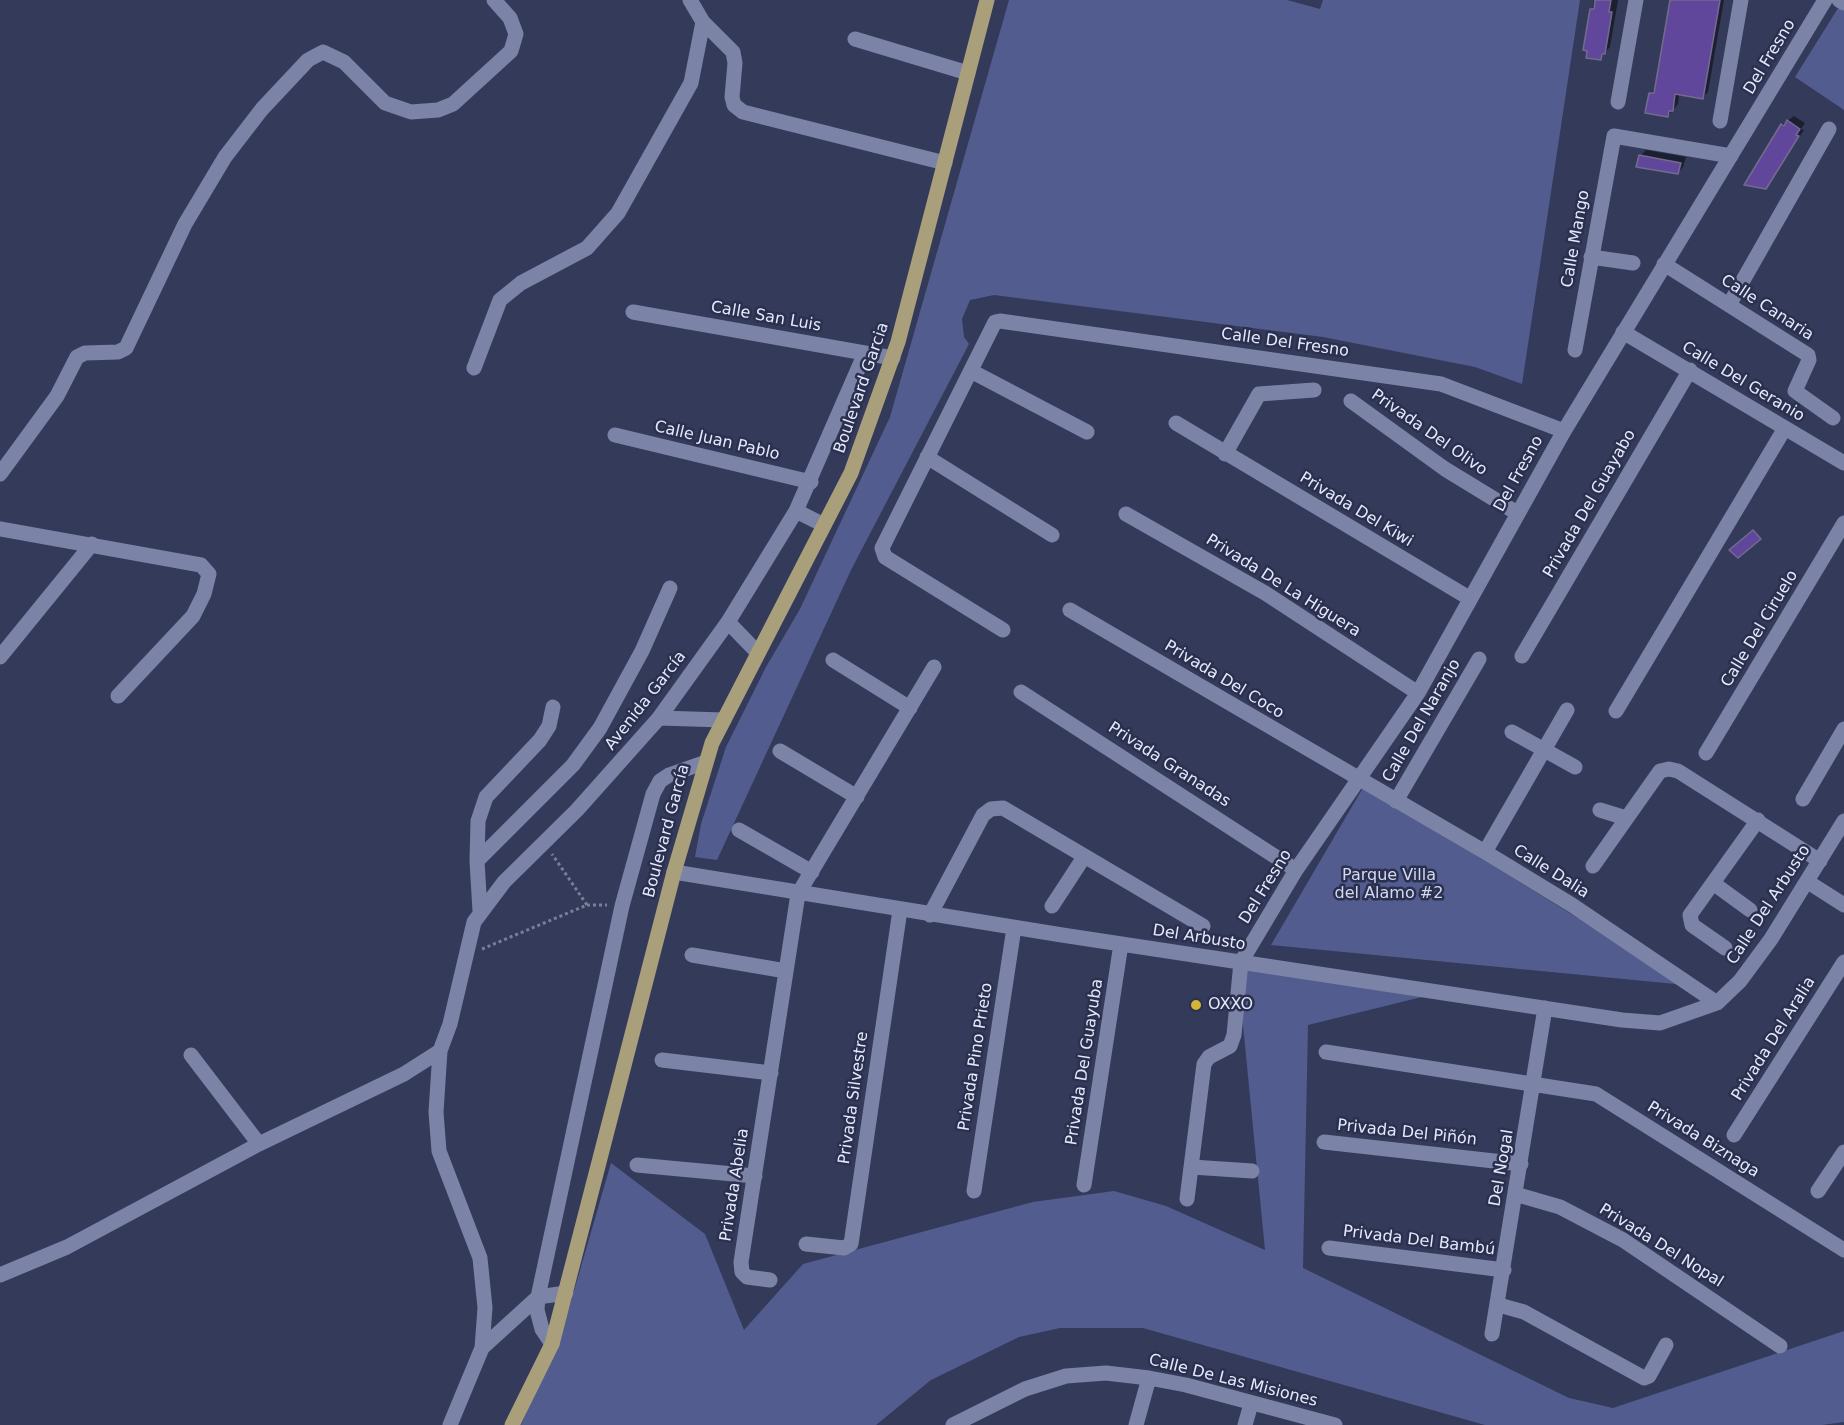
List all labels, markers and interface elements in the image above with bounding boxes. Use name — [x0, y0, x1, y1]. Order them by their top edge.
street label: Del Fresno — [1740, 16, 1800, 98]
street label: Calle Mango — [1558, 189, 1594, 289]
street label: Calle Canaria — [1717, 271, 1817, 345]
street label: Calle San Luis — [709, 298, 823, 336]
street label: Boulevard Garcia — [831, 320, 893, 456]
street label: Calle Del Fresno — [1220, 325, 1350, 361]
street label: Calle Del Geranio — [1678, 338, 1808, 426]
street label: Privada Del Olivo — [1367, 386, 1491, 480]
street label: Calle Juan Pablo — [653, 417, 781, 465]
street label: Privada Del Guayabo — [1540, 426, 1640, 582]
street label: Del Fresno — [1490, 433, 1548, 515]
street label: Privada Del Kiwi — [1296, 469, 1416, 551]
street label: Privada De La Higuera — [1202, 530, 1364, 642]
street label: Calle Del Ciruelo — [1718, 567, 1802, 691]
street label: Privada Del Coco — [1161, 637, 1287, 723]
street label: Avenida García — [601, 648, 691, 754]
street label: Calle Del Naranjo — [1379, 656, 1465, 786]
street label: Privada Granadas — [1104, 718, 1234, 812]
street label: Boulevard García — [640, 762, 694, 900]
street label: Calle Dalia — [1510, 841, 1592, 903]
street label: Calle Del Arbusto — [1723, 842, 1815, 968]
street label: Del Fresno — [1236, 846, 1296, 928]
park label: Parque Villa del Alamo #2 — [1335, 866, 1443, 904]
street label: Del Arbusto — [1151, 921, 1247, 955]
street label: Privada Del Aralia — [1728, 974, 1820, 1104]
street label: Privada Del Guayuba — [1062, 977, 1108, 1147]
street label: Privada Pino Prieto — [955, 982, 997, 1132]
place label: OXXO — [1208, 995, 1253, 1015]
marker: OXXO — [1189, 998, 1203, 1012]
street label: Privada Silvestre — [835, 1030, 873, 1166]
street label: Privada Biznaga — [1643, 1098, 1763, 1182]
street label: Privada Del Piñón — [1336, 1116, 1478, 1150]
street label: Privada Abelia — [717, 1127, 753, 1243]
street label: Del Nogal — [1486, 1128, 1518, 1208]
street label: Privada Del Nopal — [1595, 1200, 1727, 1292]
street label: Privada Del Bambú — [1342, 1222, 1496, 1260]
street label: Calle De Las Misiones — [1147, 1351, 1319, 1411]

